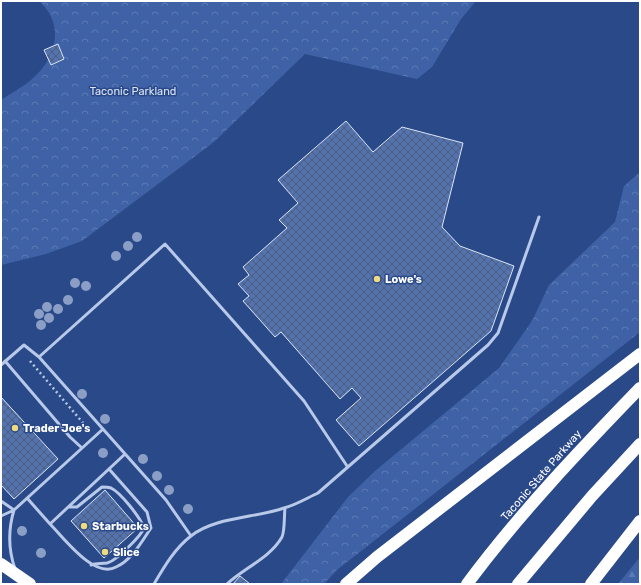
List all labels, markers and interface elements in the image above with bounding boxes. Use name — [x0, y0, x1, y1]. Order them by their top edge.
park label: Taconic Parkland — [90, 85, 176, 98]
place label: Lowe's — [385, 273, 422, 286]
marker: Lowe's — [372, 274, 382, 284]
place label: Trader Joe's — [23, 422, 90, 435]
marker: Trader Joe's — [10, 423, 20, 433]
street label: Taconic State Parkway — [498, 427, 584, 523]
place label: Starbucks — [92, 520, 149, 533]
marker: Starbucks — [79, 521, 89, 531]
place label: Slice — [113, 546, 140, 559]
marker: Slice — [100, 547, 110, 557]

